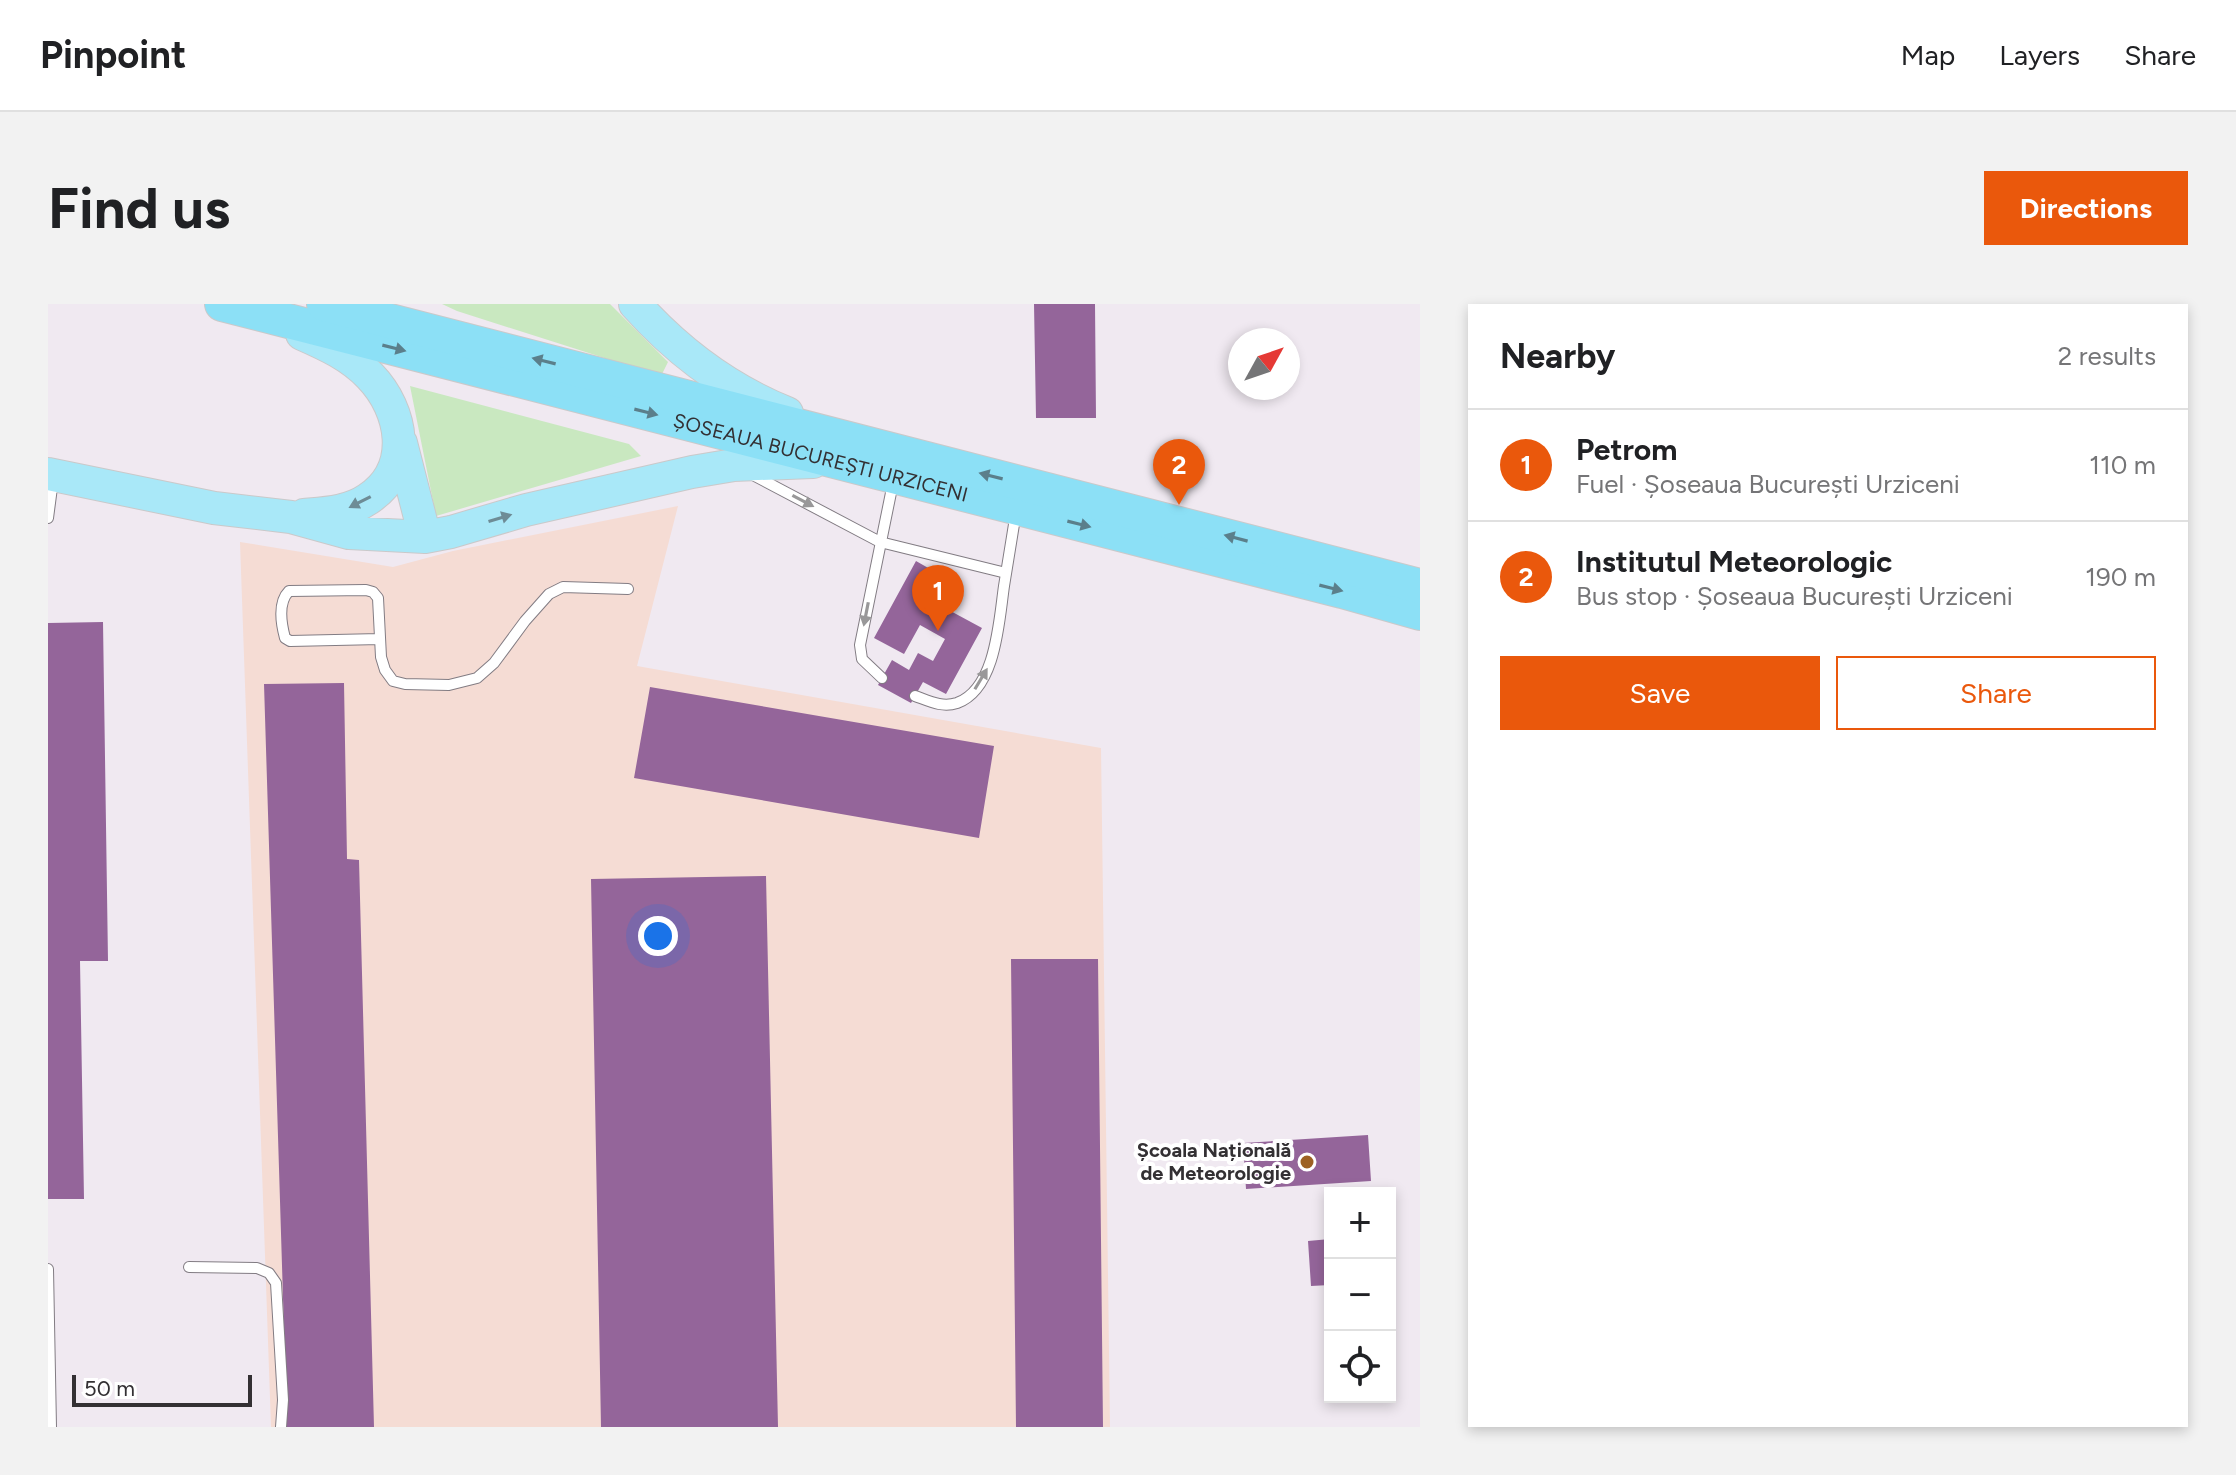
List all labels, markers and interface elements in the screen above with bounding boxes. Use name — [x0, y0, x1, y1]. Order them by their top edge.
text: Pinpoint — [40, 32, 186, 78]
text: Map — [1901, 38, 1955, 72]
text: Layers — [1999, 38, 2080, 72]
text: Share — [2124, 38, 2196, 72]
button: Directions — [1984, 171, 2188, 245]
text: Find us — [48, 175, 230, 242]
north arrow — [1228, 328, 1300, 400]
text: Nearby — [1500, 336, 1615, 377]
text: 2 results — [2058, 340, 2156, 372]
one-way arrow — [381, 342, 406, 354]
one-way arrow — [532, 354, 557, 366]
one-way arrow — [633, 407, 658, 419]
street label: ȘOSEAUA BUCUREȘTI URZICENI — [671, 408, 971, 507]
text: Petrom — [1576, 431, 1677, 468]
pin: 2 — [1153, 439, 1205, 505]
text: 1 — [1521, 449, 1531, 481]
text: 110 m — [2089, 449, 2156, 481]
text: Fuel · Șoseaua București Urziceni — [1576, 468, 1960, 500]
one-way arrow — [978, 469, 1003, 481]
one-way arrow — [792, 494, 814, 508]
one-way arrow — [348, 495, 371, 509]
one-way arrow — [489, 511, 513, 524]
one-way arrow — [1066, 519, 1091, 531]
one-way arrow — [1224, 532, 1249, 544]
text: Institutul Meteorologic — [1576, 543, 1892, 580]
text: 2 — [1518, 561, 1534, 593]
text: 190 m — [2085, 561, 2156, 593]
pin: 1 — [912, 565, 964, 631]
text: Bus stop · Șoseaua București Urziceni — [1576, 580, 2013, 612]
one-way arrow — [1318, 582, 1343, 595]
one-way arrow — [859, 602, 872, 627]
button: Save — [1500, 656, 1820, 730]
button: Share — [1836, 656, 2156, 730]
one-way arrow — [974, 668, 988, 690]
your location — [638, 916, 678, 956]
place label: Școala Națională de Meteorologie — [1137, 1138, 1291, 1185]
marker: Școala Națională de Meteorologie — [1298, 1153, 1316, 1171]
map controls — [1324, 1187, 1396, 1403]
button: + — [1324, 1187, 1396, 1259]
button: − — [1324, 1259, 1396, 1331]
button: locate — [1324, 1331, 1396, 1403]
scale bar — [72, 1371, 252, 1407]
text: 50 m — [84, 1375, 135, 1402]

